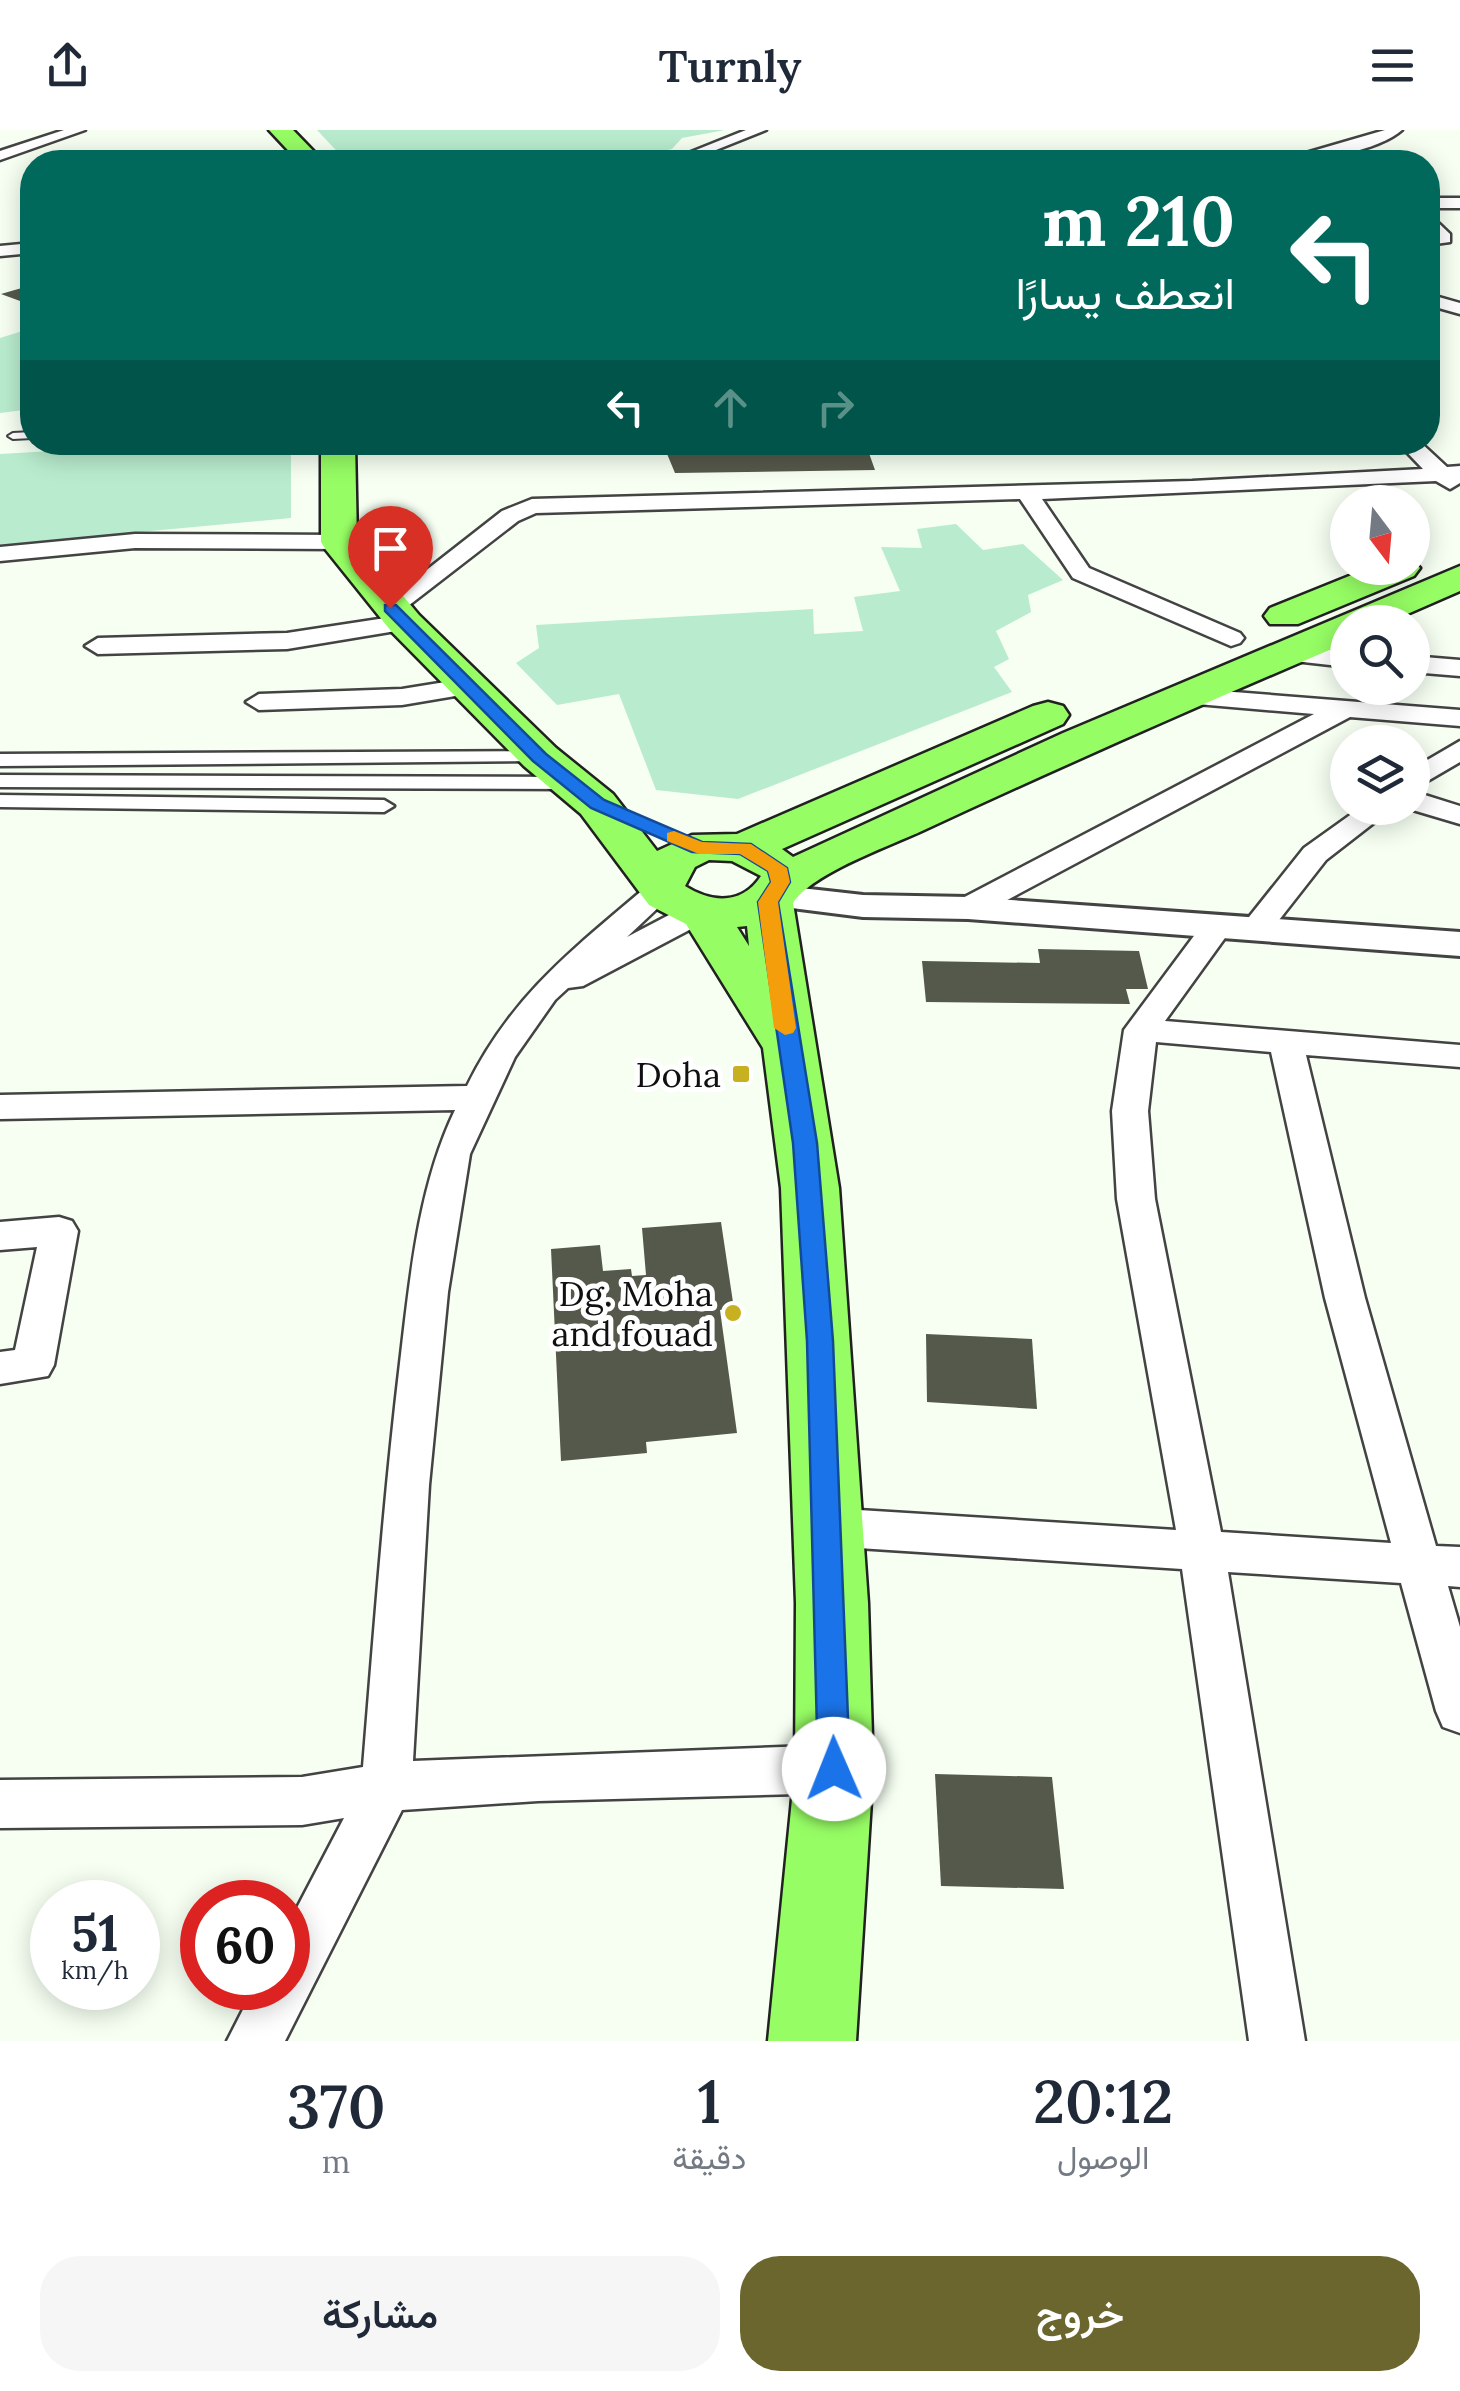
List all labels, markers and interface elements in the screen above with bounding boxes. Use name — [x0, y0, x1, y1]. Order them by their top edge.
text: Turnly — [658, 37, 802, 94]
icon: share — [40, 38, 95, 93]
icon: menu — [1365, 38, 1420, 93]
text: 210 m — [1042, 176, 1235, 265]
icon: left — [1270, 190, 1400, 320]
text: انعطف يسارًا — [1015, 264, 1235, 321]
icon: left — [598, 380, 653, 435]
icon: ahead — [703, 380, 758, 435]
icon: right — [808, 380, 863, 435]
north arrow — [1330, 485, 1430, 585]
map controls — [1330, 485, 1430, 825]
pin — [348, 506, 433, 609]
icon: arrive — [363, 521, 418, 576]
button: search — [1330, 605, 1430, 705]
button: layers — [1330, 725, 1430, 825]
place label: Doha — [635, 1052, 721, 1097]
marker: Doha — [730, 1063, 752, 1085]
place label: Dg. Moha and fouad — [552, 1271, 713, 1356]
marker: Dg. Moha and fouad — [722, 1302, 744, 1324]
position arrow — [782, 1717, 886, 1821]
speed limit sign: 60 — [180, 1880, 310, 2010]
text: 51 — [71, 1901, 119, 1965]
text: km/h — [61, 1954, 129, 1986]
text: 1 — [697, 2063, 721, 2139]
text: 20:12 — [1033, 2063, 1173, 2139]
text: 370 — [287, 2068, 386, 2144]
text: دقيقة — [672, 2137, 746, 2178]
text: الوصول — [1057, 2137, 1149, 2178]
text: m — [322, 2141, 350, 2182]
button: مشاركة — [40, 2256, 720, 2371]
button: خروج — [740, 2256, 1420, 2371]

